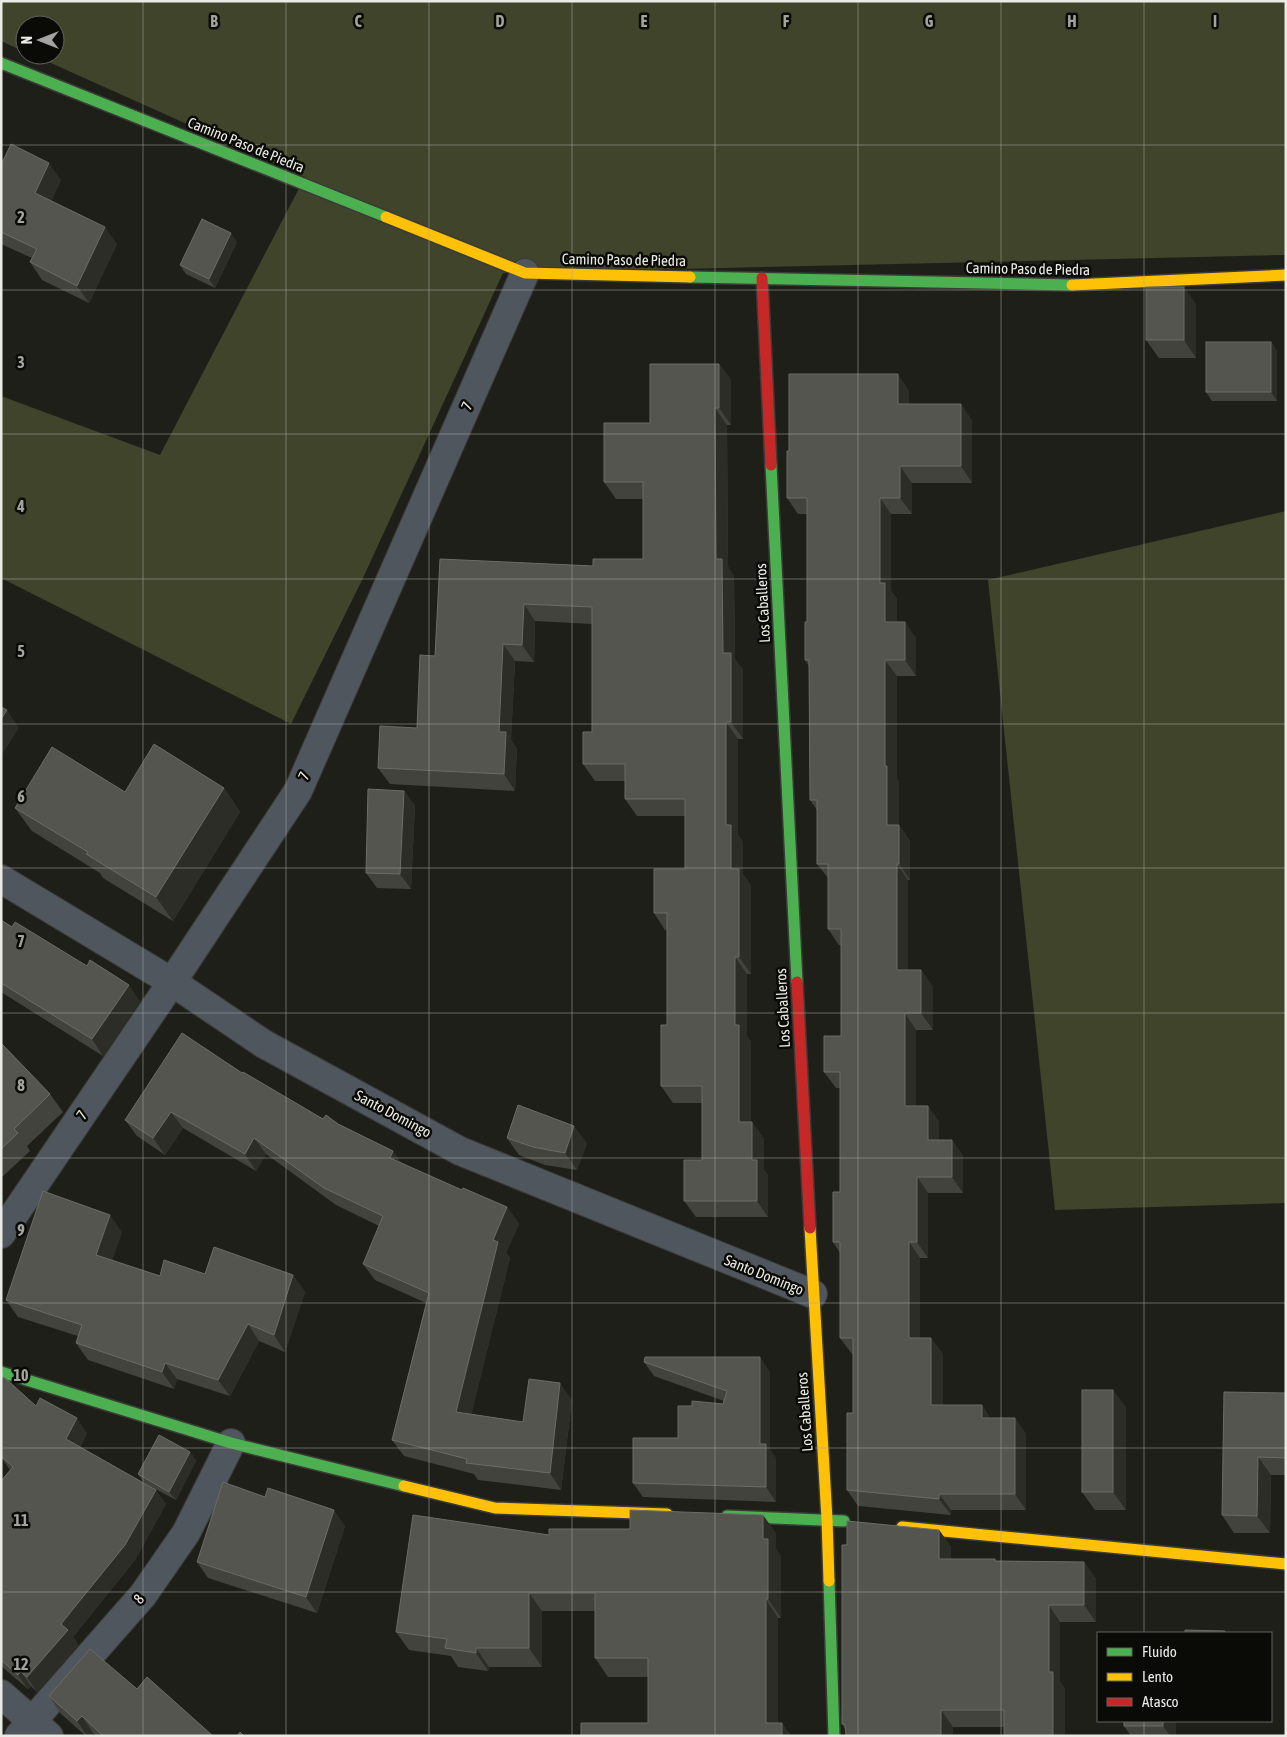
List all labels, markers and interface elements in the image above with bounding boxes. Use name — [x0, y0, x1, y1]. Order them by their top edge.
text: B — [210, 12, 218, 30]
text: C — [354, 12, 362, 30]
text: D — [496, 12, 505, 30]
text: E — [641, 12, 648, 30]
text: F — [783, 12, 790, 30]
text: G — [925, 12, 934, 30]
text: H — [1067, 12, 1077, 30]
text: I — [1213, 12, 1217, 30]
north arrow — [15, 15, 65, 65]
text: N — [19, 36, 35, 44]
street label: Camino Paso de Piedra — [185, 113, 307, 176]
text: 2 — [17, 208, 25, 226]
street label: Camino Paso de Piedra — [562, 250, 686, 269]
street label: Camino Paso de Piedra — [966, 259, 1090, 278]
text: 3 — [17, 353, 25, 371]
street label: 7 — [457, 399, 476, 412]
text: 4 — [16, 497, 25, 515]
street label: Los Caballeros — [752, 563, 773, 643]
text: 5 — [17, 642, 25, 660]
street label: 7 — [294, 769, 313, 782]
text: 6 — [17, 787, 25, 805]
text: 7 — [17, 932, 25, 950]
street label: Los Caballeros — [772, 968, 793, 1048]
text: 8 — [17, 1076, 25, 1094]
street label: Santo Domingo — [352, 1086, 434, 1141]
street label: 7 — [73, 1107, 91, 1122]
text: 9 — [17, 1221, 25, 1239]
street label: Santo Domingo — [722, 1251, 806, 1298]
text: 10 — [13, 1366, 29, 1384]
street label: Los Caballeros — [793, 1372, 816, 1452]
text: 11 — [13, 1511, 29, 1529]
street label: 8 — [130, 1591, 147, 1607]
legend — [1097, 1632, 1272, 1722]
text: Fluido — [1142, 1643, 1177, 1660]
text: 12 — [13, 1655, 29, 1673]
text: Lento — [1142, 1668, 1173, 1685]
text: Atasco — [1142, 1693, 1179, 1710]

